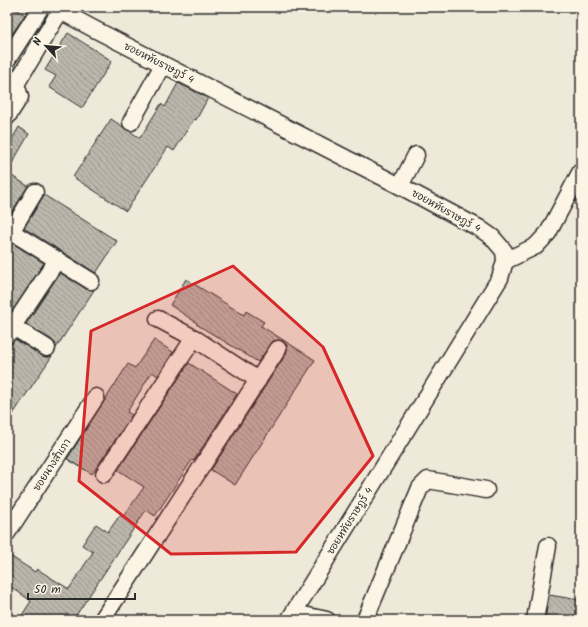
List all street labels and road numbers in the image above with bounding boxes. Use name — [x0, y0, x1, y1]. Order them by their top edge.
street label: ซอยหทัยราษฎร์ 4 — [121, 38, 197, 88]
street label: ซอยหทัยราษฎร์ 4 — [408, 185, 484, 237]
street label: ซอยนางสำเภา — [29, 436, 75, 494]
street label: ซอยหทัยราษฎร์ 4 — [323, 484, 377, 558]

